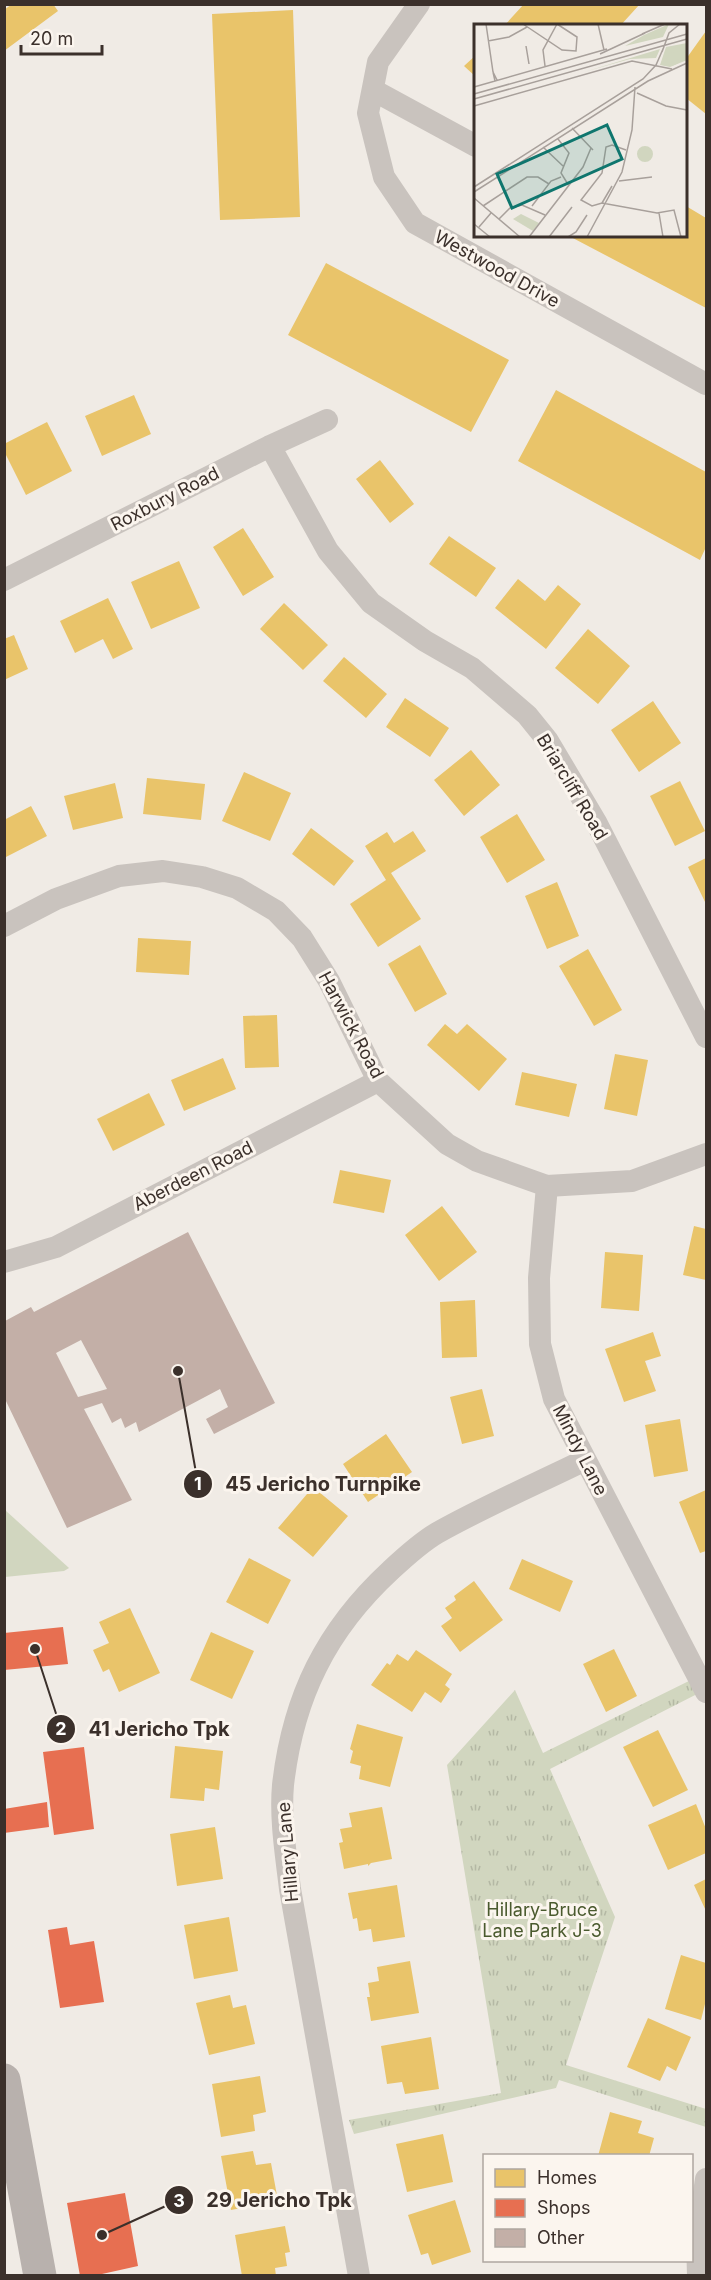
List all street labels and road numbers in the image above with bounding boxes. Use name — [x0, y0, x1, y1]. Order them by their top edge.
street label: Westwood Drive — [431, 226, 563, 312]
street label: Roxbury Road — [107, 462, 222, 535]
street label: Briarcliff Road — [533, 730, 612, 844]
street label: Harwick Road — [314, 968, 388, 1082]
street label: Aberdeen Road — [129, 1136, 256, 1215]
street label: Mindy Lane — [549, 1401, 612, 1499]
street label: Hillary Lane — [273, 1801, 302, 1903]

